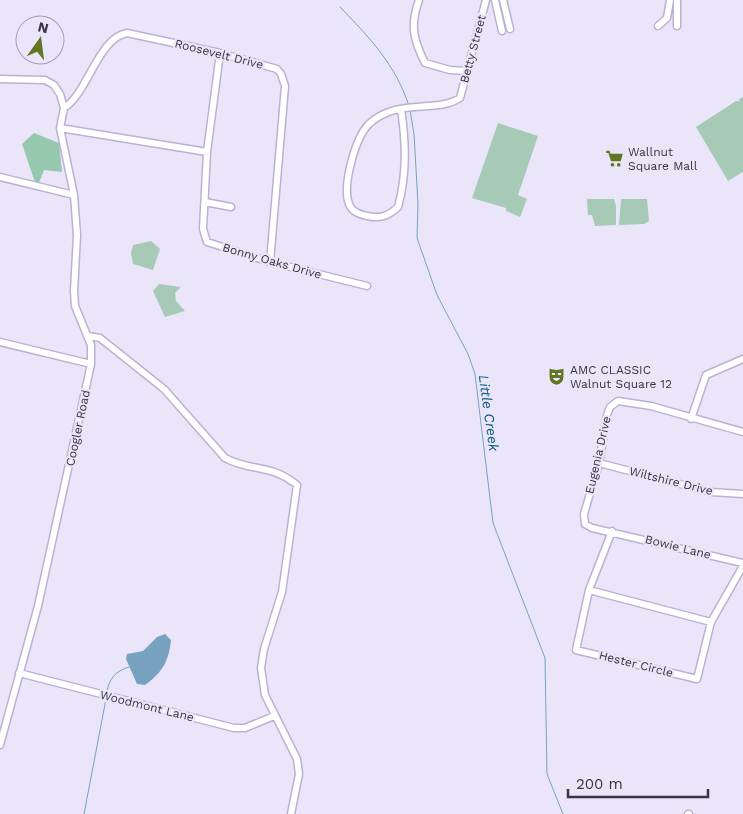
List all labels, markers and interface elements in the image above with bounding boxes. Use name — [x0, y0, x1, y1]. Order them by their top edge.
street label: Betty Street — [457, 13, 489, 85]
north arrow — [15, 15, 65, 65]
text: N — [36, 18, 50, 36]
street label: Roosevelt Drive — [173, 36, 265, 72]
place label: Wallnut Square Mall — [628, 145, 698, 173]
supermarket icon: Wallnut Square Mall — [604, 149, 624, 169]
street label: Bonny Oaks Drive — [221, 240, 323, 282]
place label: AMC CLASSIC Walnut Square 12 — [570, 363, 672, 391]
theatre icon: AMC CLASSIC Walnut Square 12 — [546, 367, 566, 387]
water label: Little Creek — [476, 374, 502, 453]
street label: Coogler Road — [63, 389, 93, 467]
street label: Eugenia Drive — [582, 415, 614, 495]
street label: Wiltshire Drive — [628, 464, 714, 498]
street label: Bowie Lane — [644, 532, 712, 562]
street label: Hester Circle — [597, 648, 675, 680]
street label: Woodmont Lane — [99, 688, 196, 724]
scale bar — [568, 766, 708, 798]
text: 200 m — [576, 775, 623, 793]

